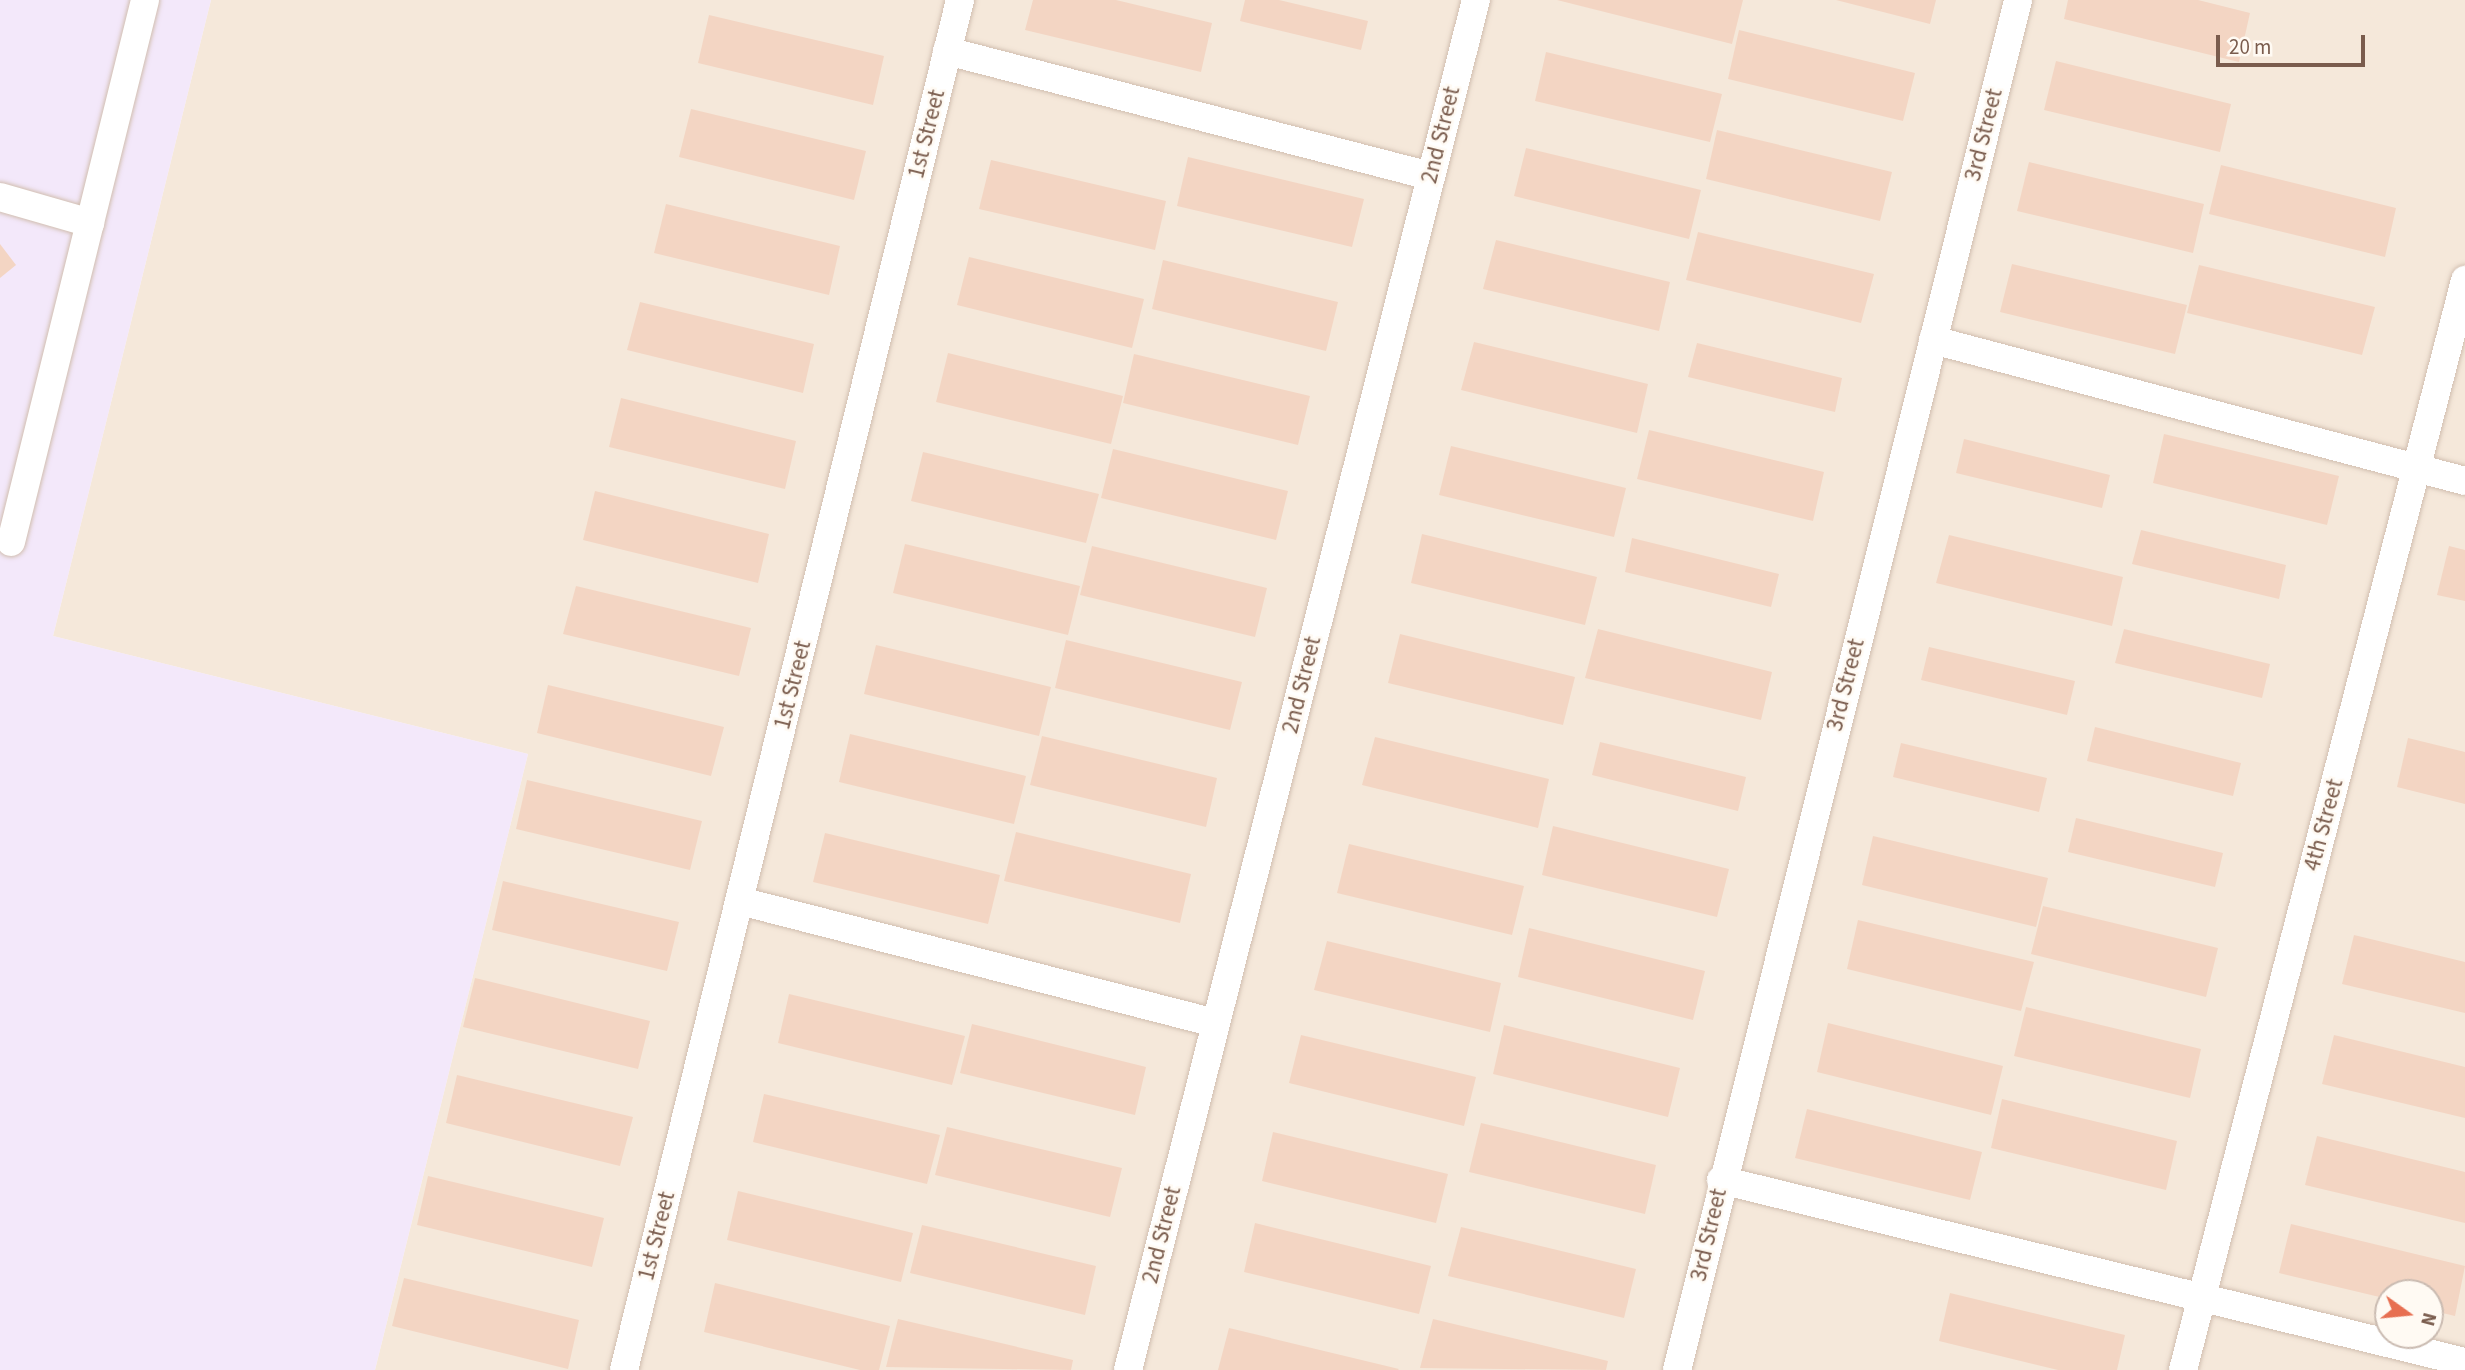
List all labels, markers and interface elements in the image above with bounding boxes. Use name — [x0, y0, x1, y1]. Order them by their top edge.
scale bar — [2220, 21, 2369, 65]
text: 20 m — [2229, 32, 2271, 62]
street label: 2nd Street — [1416, 84, 1466, 186]
street label: 3rd Street — [1959, 86, 2009, 184]
street label: 1st Street — [903, 87, 951, 181]
street label: 2nd Street — [1277, 634, 1327, 736]
street label: 3rd Street — [1821, 636, 1871, 734]
street label: 1st Street — [769, 638, 817, 732]
street label: 4th Street — [2299, 776, 2349, 874]
street label: 2nd Street — [1137, 1184, 1187, 1286]
street label: 3rd Street — [1685, 1186, 1733, 1284]
street label: 1st Street — [633, 1189, 681, 1283]
north arrow — [2374, 1279, 2444, 1349]
text: N — [2413, 1309, 2443, 1329]

